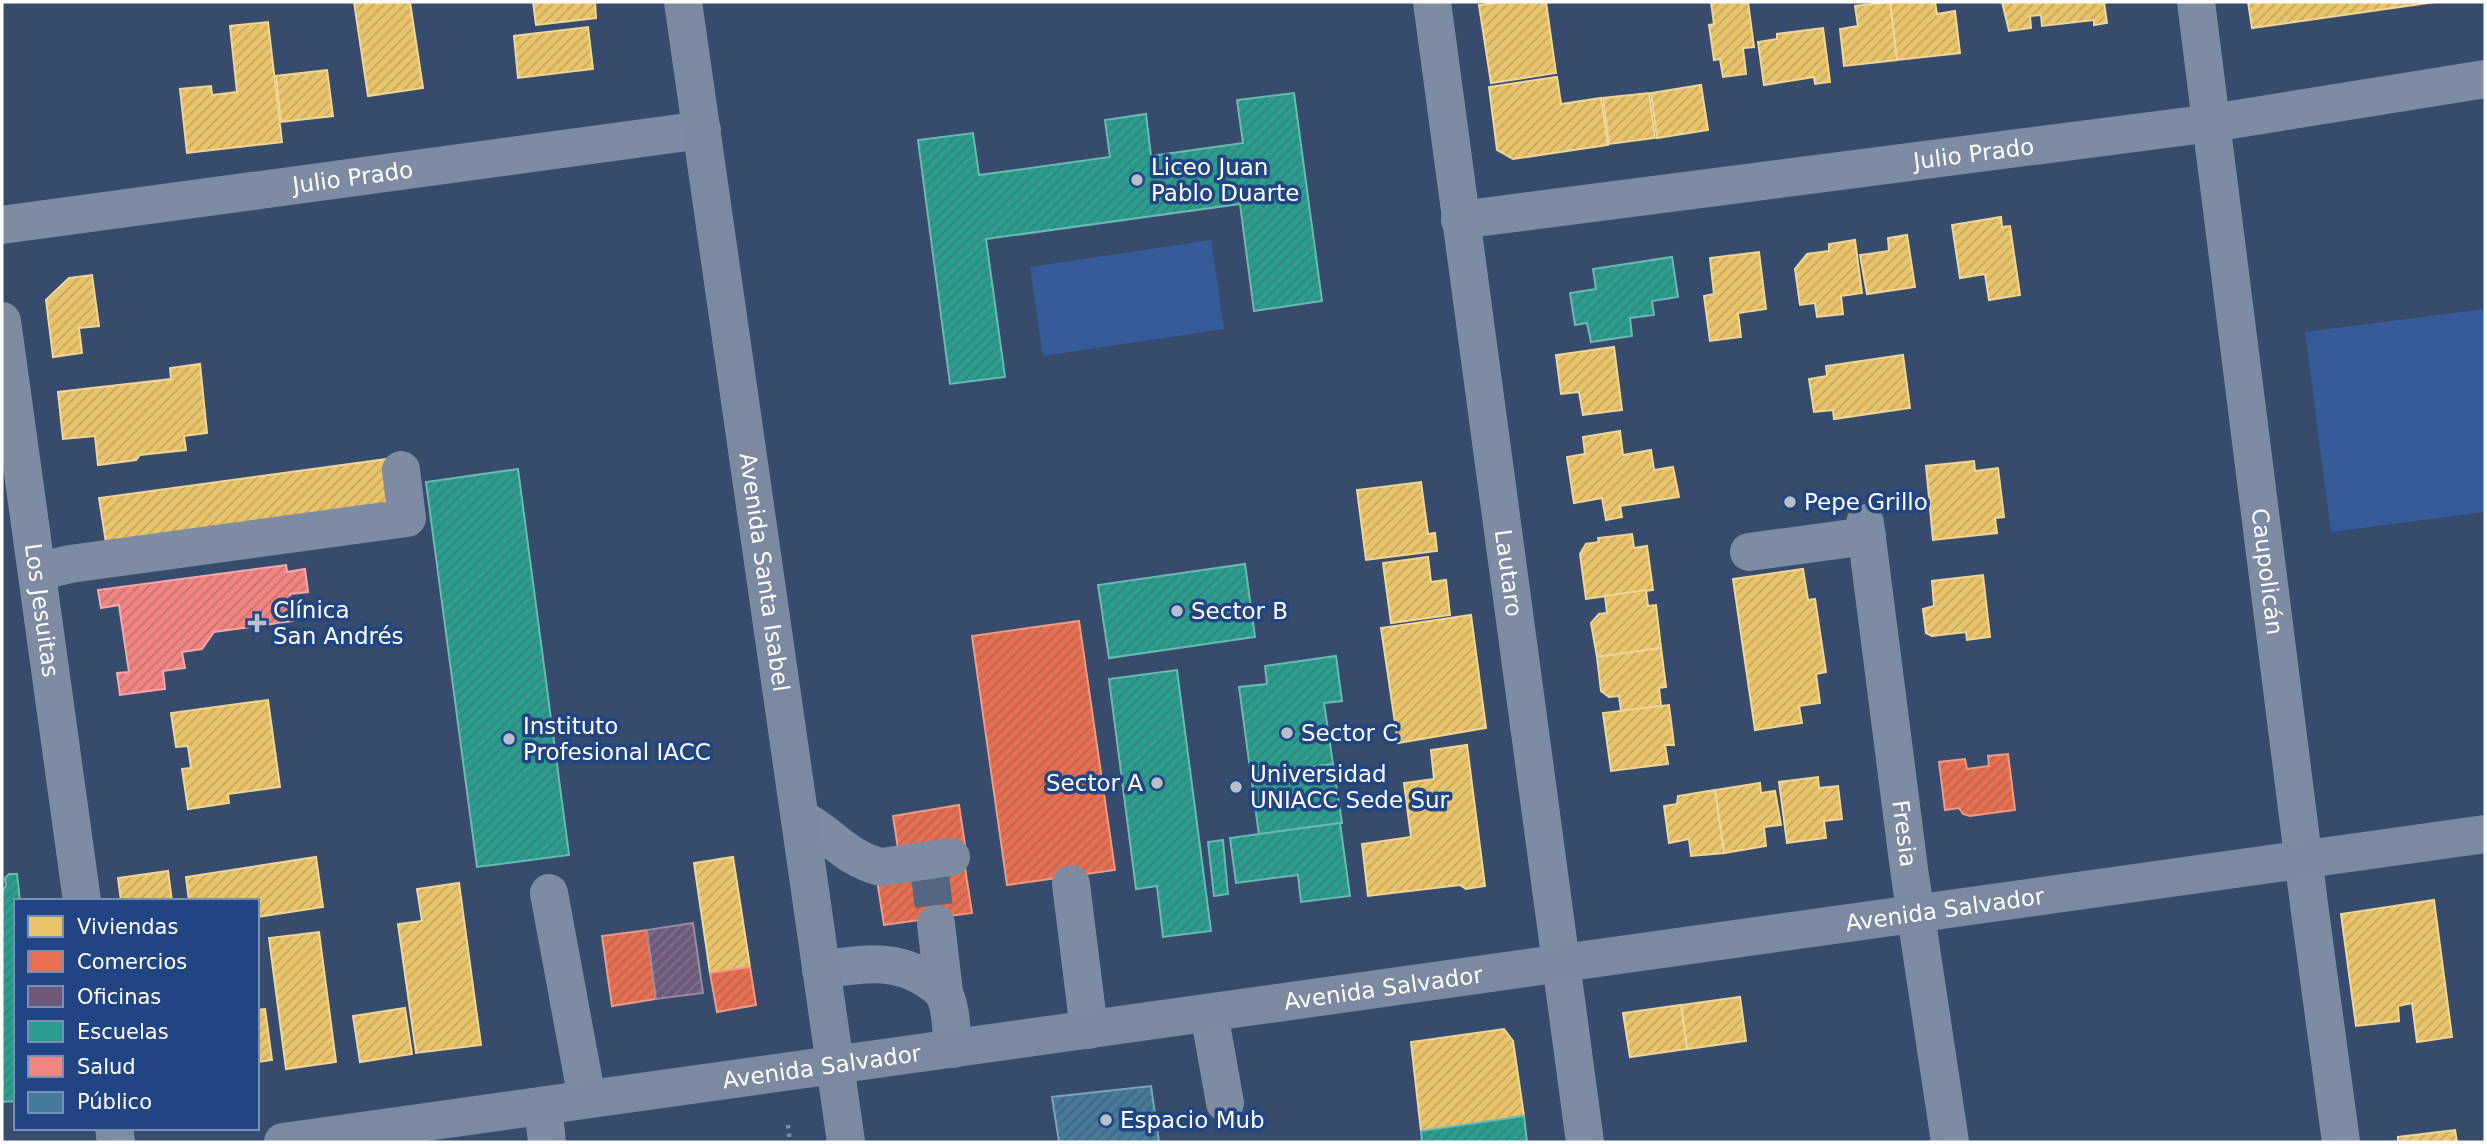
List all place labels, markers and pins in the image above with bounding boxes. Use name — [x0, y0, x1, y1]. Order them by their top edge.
place label: Liceo Juan Pablo Duarte — [1151, 154, 1299, 206]
marker: Liceo Juan Pablo Duarte — [1129, 172, 1145, 188]
place label: Pepe Grillo — [1804, 489, 1928, 515]
marker: Pepe Grillo — [1782, 494, 1798, 510]
place label: Clínica San Andrés — [273, 597, 404, 649]
place label: Sector B — [1191, 598, 1288, 624]
marker: Sector B — [1169, 603, 1185, 619]
marker: Clínica San Andrés — [247, 613, 267, 633]
place label: Instituto Profesional IACC — [523, 713, 711, 765]
place label: Sector C — [1301, 720, 1398, 746]
marker: Sector C — [1279, 725, 1295, 741]
marker: Instituto Profesional IACC — [501, 731, 517, 747]
place label: Universidad UNIACC Sede Sur — [1250, 761, 1450, 813]
place label: Sector A — [1046, 770, 1143, 796]
marker: Sector A — [1149, 775, 1165, 791]
marker: Universidad UNIACC Sede Sur — [1228, 779, 1244, 795]
place label: Espacio Mub — [1120, 1107, 1265, 1133]
marker: Espacio Mub — [1098, 1112, 1114, 1128]

